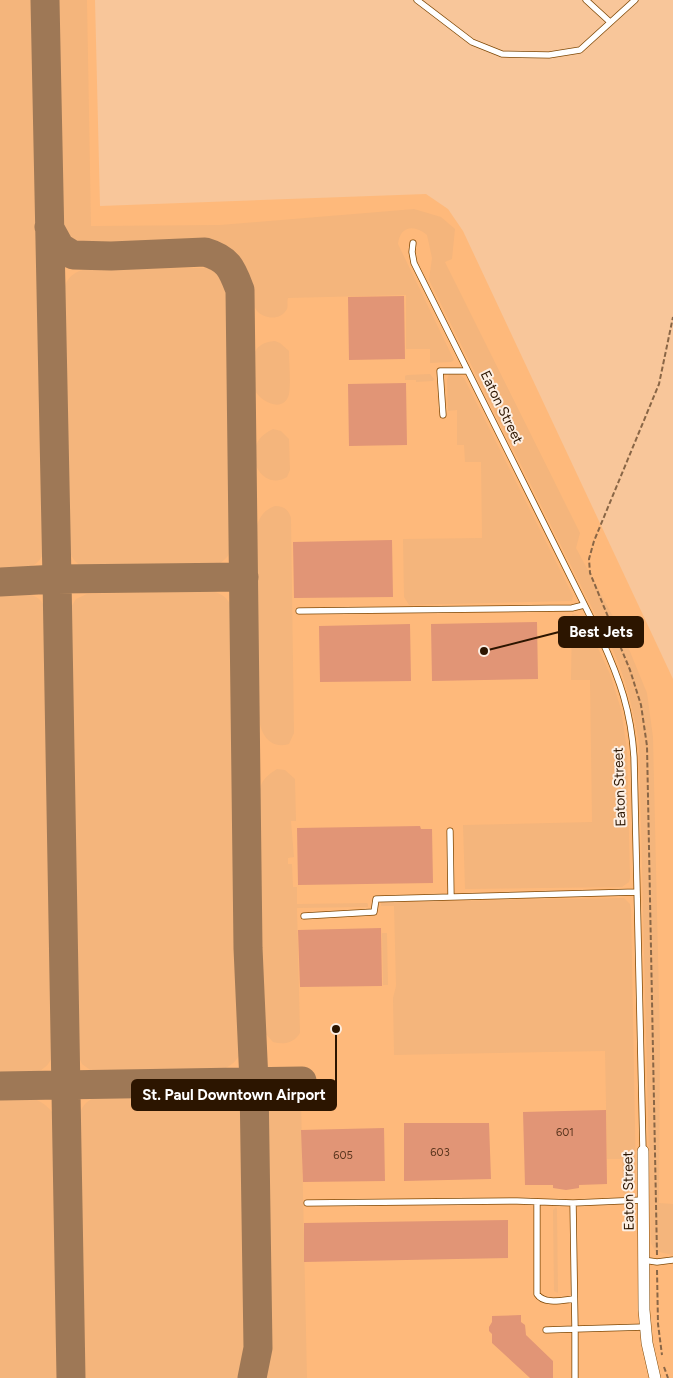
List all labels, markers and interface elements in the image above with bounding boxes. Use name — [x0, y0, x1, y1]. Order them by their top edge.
street label: Eaton Street — [477, 368, 527, 447]
callout: Best Jets — [559, 617, 643, 647]
text: Best Jets — [569, 623, 633, 641]
street label: Eaton Street — [610, 747, 629, 827]
callout: St. Paul Downtown Airport — [132, 1080, 336, 1110]
text: St. Paul Downtown Airport — [142, 1086, 326, 1104]
house number: 601 — [556, 1126, 574, 1139]
house number: 603 — [430, 1146, 450, 1159]
house number: 605 — [333, 1149, 353, 1162]
street label: Eaton Street — [619, 1151, 638, 1231]

